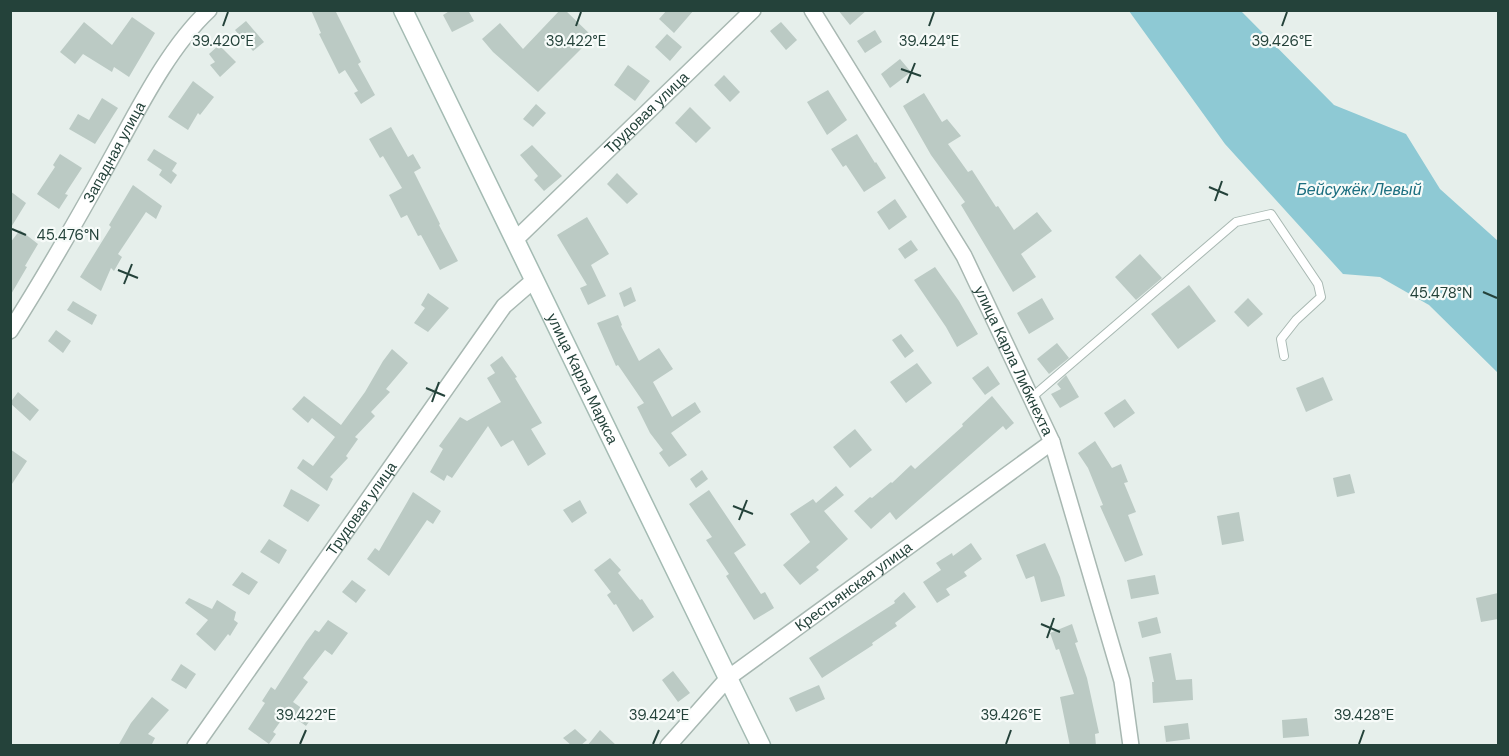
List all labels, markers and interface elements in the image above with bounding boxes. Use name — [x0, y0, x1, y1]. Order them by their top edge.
text: 39.420°E — [192, 31, 254, 51]
text: 39.422°E — [546, 31, 606, 51]
text: 39.424°E — [899, 31, 959, 51]
text: 39.426°E — [1251, 31, 1313, 51]
street label: Трудовая улица — [600, 67, 694, 158]
street label: Западная улица — [78, 98, 151, 206]
water label: Бейсужёк Левый — [1296, 179, 1422, 200]
text: 45.476°N — [37, 225, 99, 245]
street label: улица Карла Либкнехта — [970, 283, 1058, 439]
text: 45.478°N — [1410, 283, 1472, 303]
street label: улица Карла Маркса — [542, 310, 623, 448]
street label: Трудовая улица — [322, 457, 402, 560]
street label: Крестьянская улица — [791, 537, 917, 636]
text: 39.422°E — [276, 705, 336, 725]
text: 39.424°E — [629, 705, 689, 725]
text: 39.426°E — [980, 705, 1042, 725]
text: 39.428°E — [1334, 705, 1394, 725]

